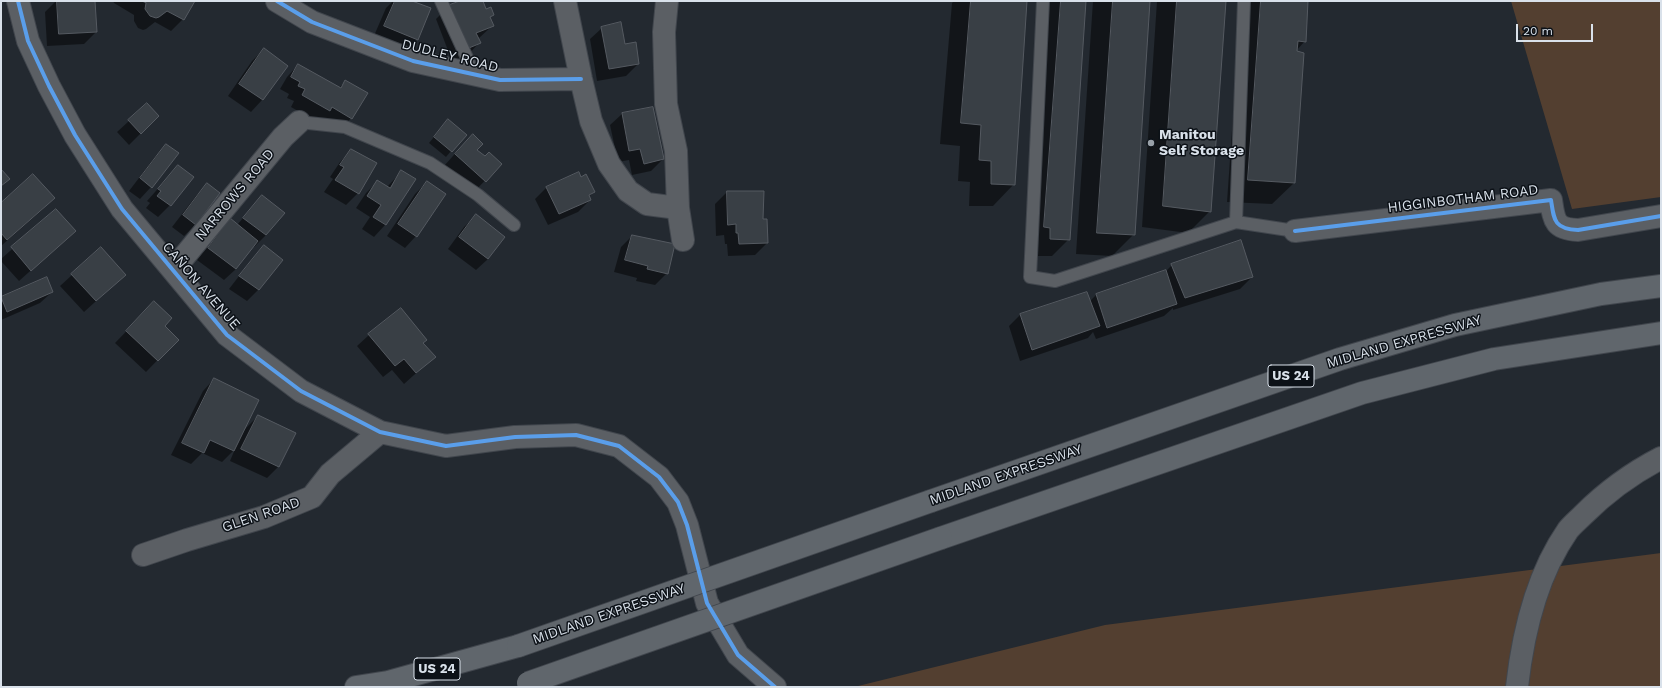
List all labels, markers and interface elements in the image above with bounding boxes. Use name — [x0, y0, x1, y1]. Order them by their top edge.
scale bar — [1518, 16, 1595, 42]
text: 20 m — [1523, 24, 1553, 38]
street label: DUDLEY ROAD — [400, 36, 500, 76]
place label: Manitou Self Storage — [1159, 127, 1244, 160]
marker: Manitou Self Storage — [1146, 138, 1156, 148]
street label: NARROWS ROAD — [192, 146, 278, 244]
street label: HIGGINBOTHAM ROAD — [1387, 181, 1539, 217]
street label: CAÑON AVENUE — [159, 239, 243, 333]
street label: MIDLAND EXPRESSWAY — [1325, 312, 1483, 372]
road number: US 24 — [1268, 365, 1314, 387]
street label: MIDLAND EXPRESSWAY — [928, 441, 1084, 509]
street label: GLEN ROAD — [220, 494, 302, 536]
street label: MIDLAND EXPRESSWAY — [531, 580, 687, 648]
road number: US 24 — [414, 658, 460, 680]

